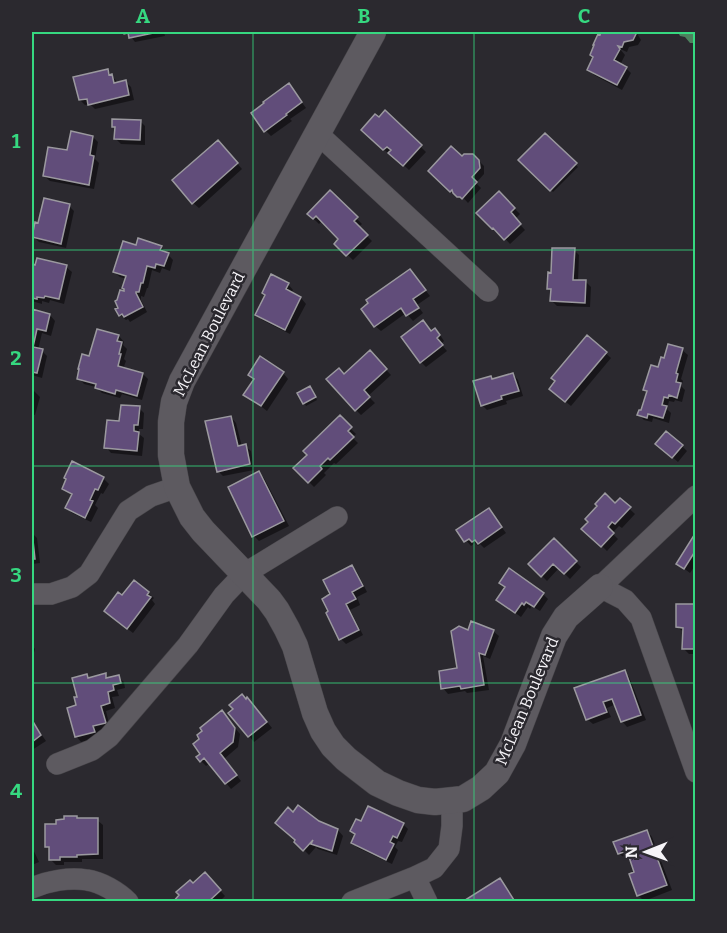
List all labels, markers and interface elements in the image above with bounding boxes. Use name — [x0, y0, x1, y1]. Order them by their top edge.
text: A — [136, 4, 151, 28]
text: B — [358, 4, 371, 28]
text: C — [578, 4, 590, 28]
text: 1 — [12, 129, 21, 153]
street label: McLean Boulevard — [169, 268, 249, 399]
text: 2 — [10, 346, 22, 370]
text: 3 — [10, 563, 22, 587]
street label: McLean Boulevard — [491, 634, 563, 768]
text: 4 — [10, 779, 22, 803]
north arrow — [616, 822, 676, 882]
text: N — [622, 846, 641, 859]

